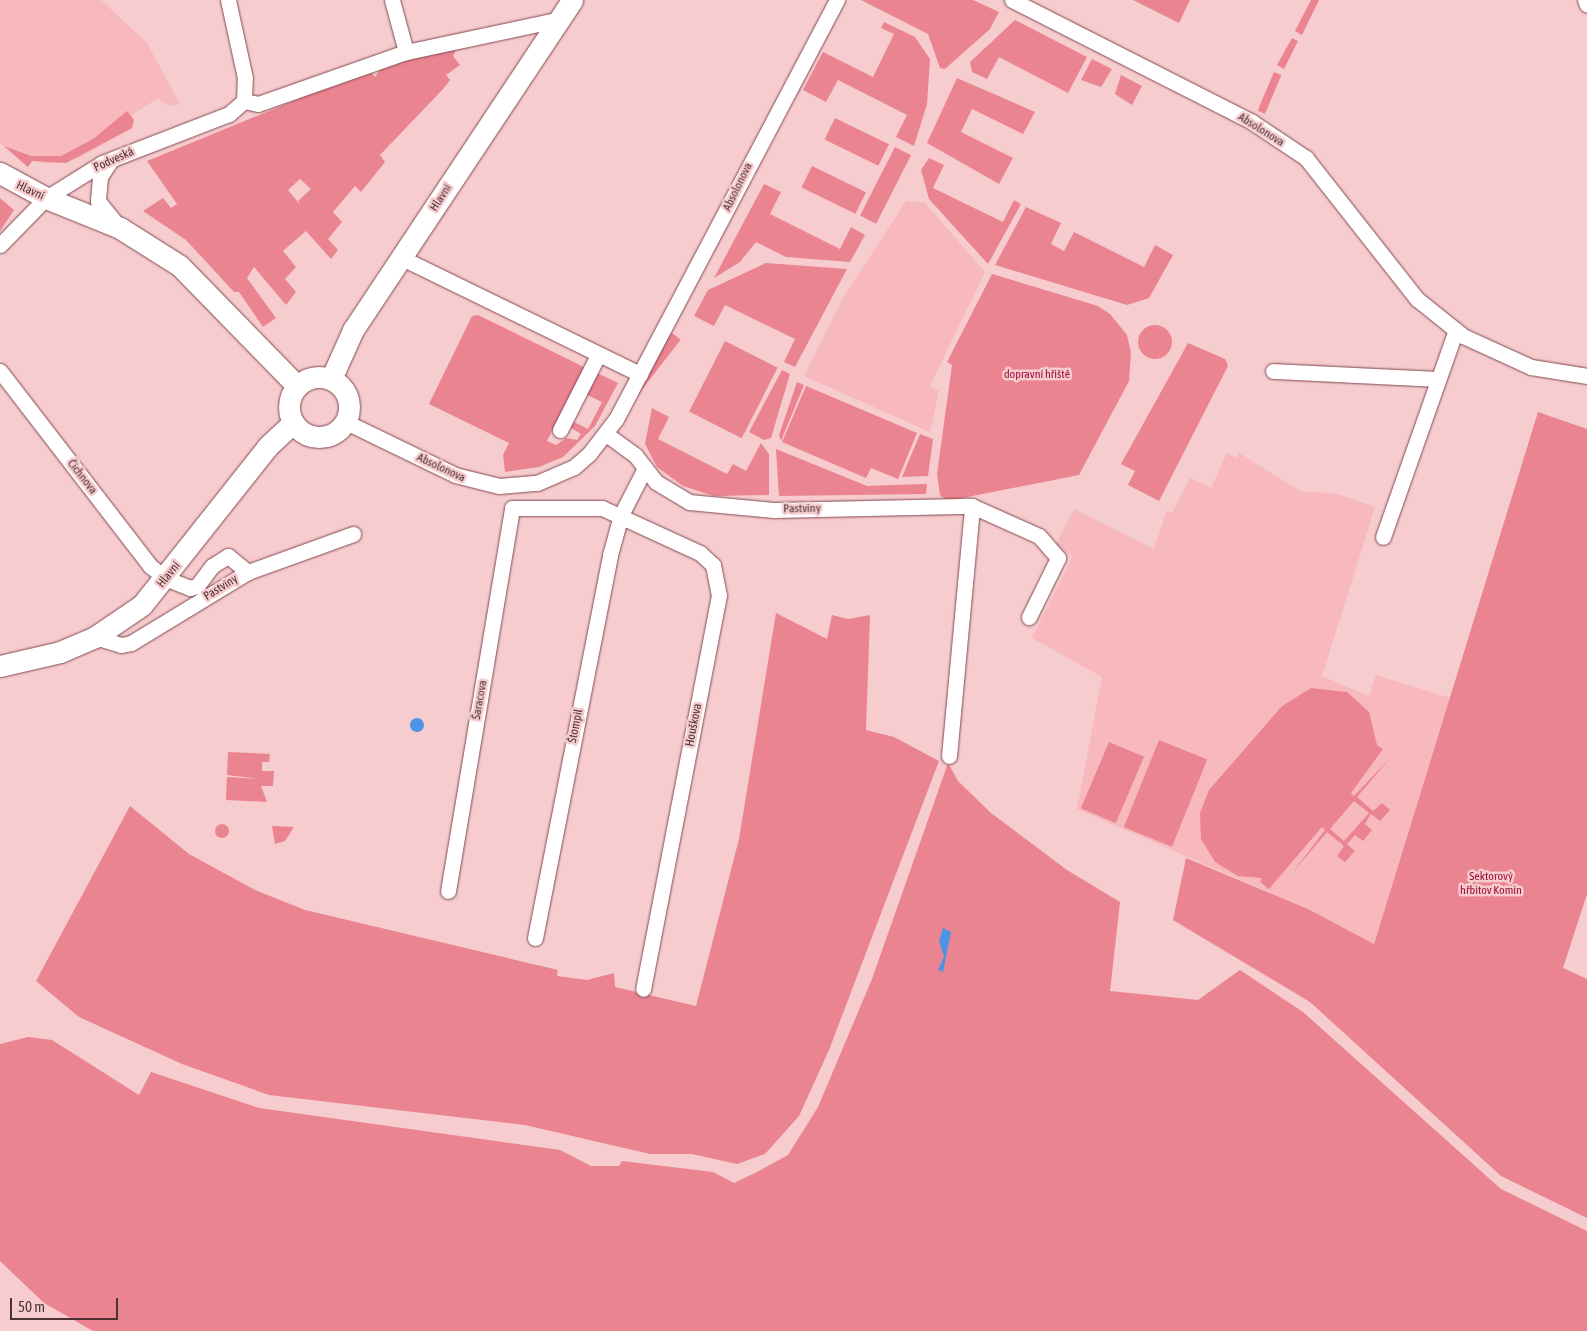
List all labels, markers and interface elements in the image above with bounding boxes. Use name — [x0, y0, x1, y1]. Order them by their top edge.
street label: Absolonova — [1235, 110, 1287, 150]
street label: Podveská — [92, 145, 136, 175]
street label: Absolonova — [720, 161, 756, 213]
street label: Hlavní — [14, 178, 46, 204]
street label: Hlavní — [427, 182, 455, 214]
park label: dopravní hřiště — [1004, 368, 1070, 382]
street label: Absolonova — [414, 451, 468, 485]
street label: Čichnova — [64, 457, 100, 497]
street label: Pastviny — [783, 501, 821, 517]
street label: Hlavní — [154, 559, 184, 591]
street label: Pastviny — [201, 572, 241, 604]
street label: Šaracova — [469, 679, 491, 721]
street label: Houškova — [683, 702, 705, 748]
street label: Štompil — [566, 708, 586, 744]
park label: Sektorový hřbitov Komín — [1460, 870, 1522, 898]
scale bar — [12, 1288, 120, 1320]
text: 50 m — [18, 1298, 45, 1315]

